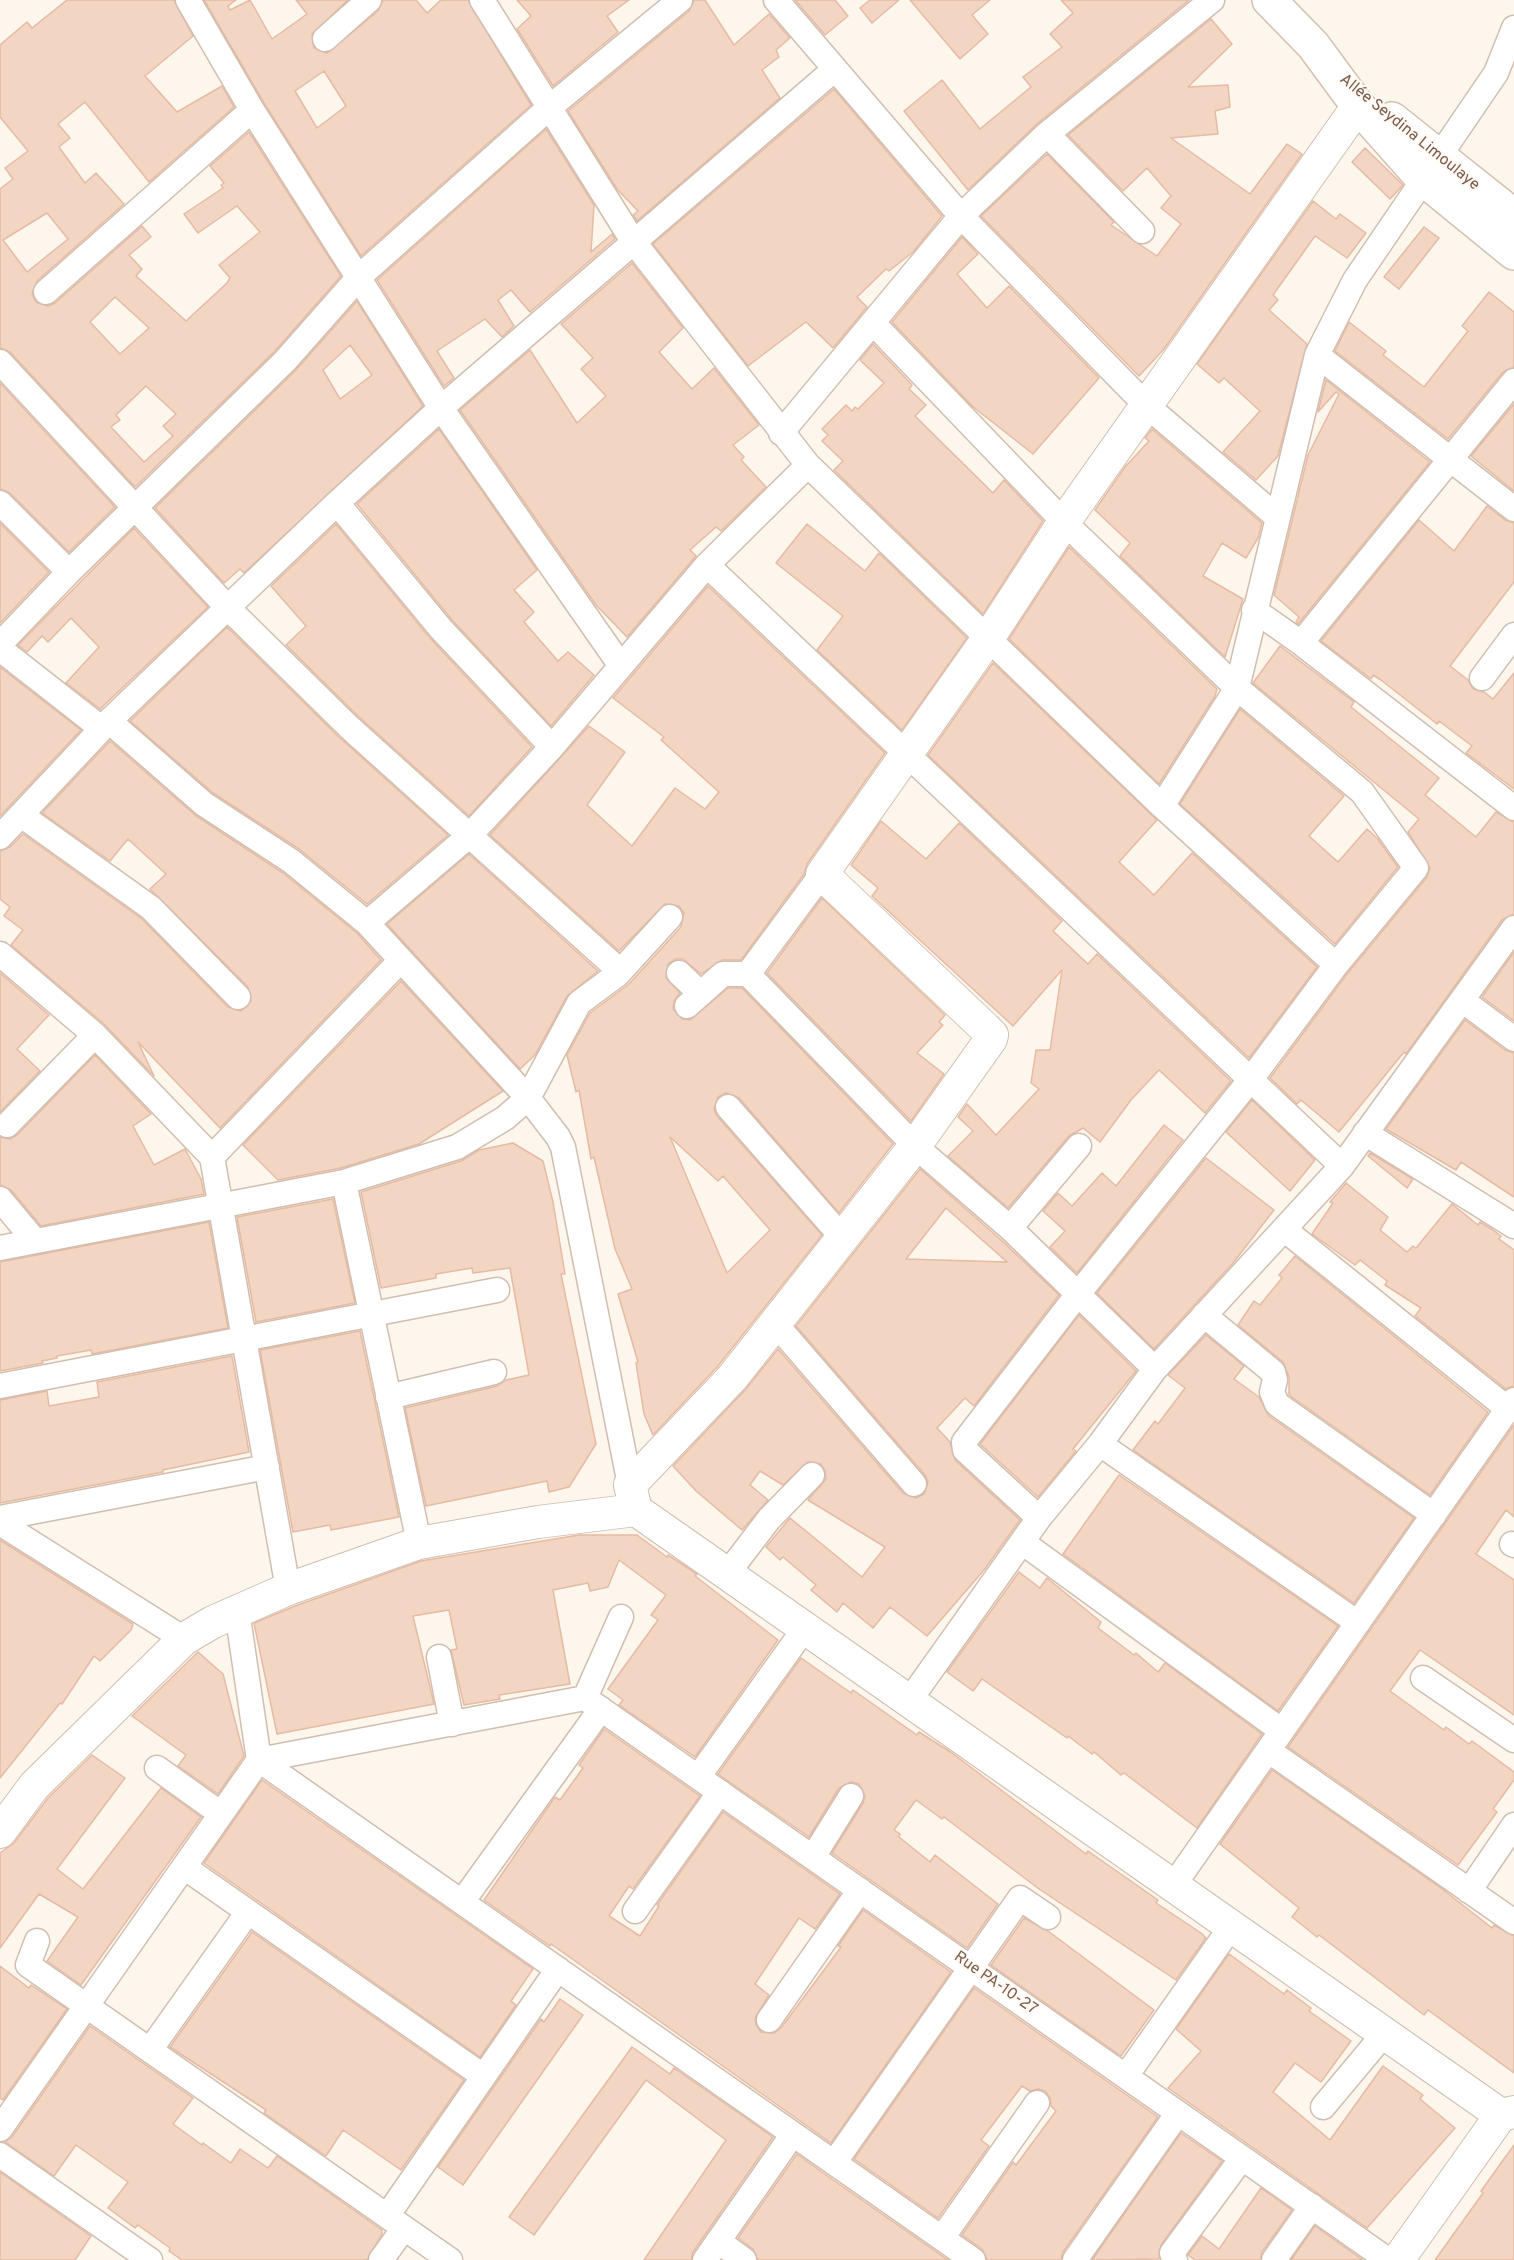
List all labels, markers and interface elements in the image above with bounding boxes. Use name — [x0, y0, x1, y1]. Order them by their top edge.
street label: Allée Seydina Limoulaye — [1335, 71, 1483, 195]
street label: Rue PA-10-27 — [949, 1948, 1041, 2020]

